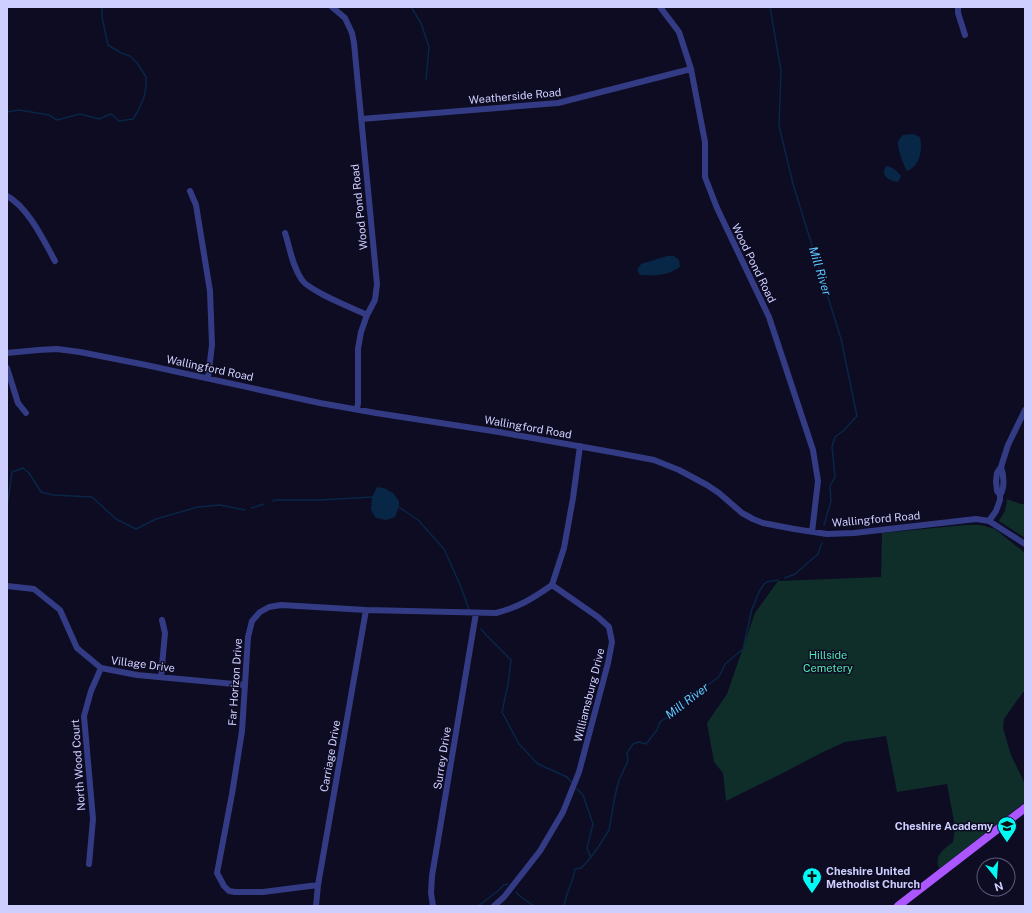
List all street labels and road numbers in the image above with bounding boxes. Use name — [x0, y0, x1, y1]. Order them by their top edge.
street label: Weatherside Road — [468, 86, 562, 106]
street label: Wood Pond Road — [349, 163, 369, 251]
street label: Wood Pond Road — [730, 222, 778, 304]
street label: Wallingford Road — [165, 353, 255, 383]
street label: Wallingford Road — [483, 413, 573, 441]
street label: Wallingford Road — [831, 509, 921, 529]
street label: Far Horizon Drive — [226, 638, 244, 726]
street label: Williamsburg Drive — [572, 647, 606, 743]
street label: Village Drive — [110, 654, 176, 674]
street label: North Wood Court — [69, 719, 87, 811]
street label: Carriage Drive — [318, 719, 342, 793]
street label: Surrey Drive — [431, 726, 453, 790]

